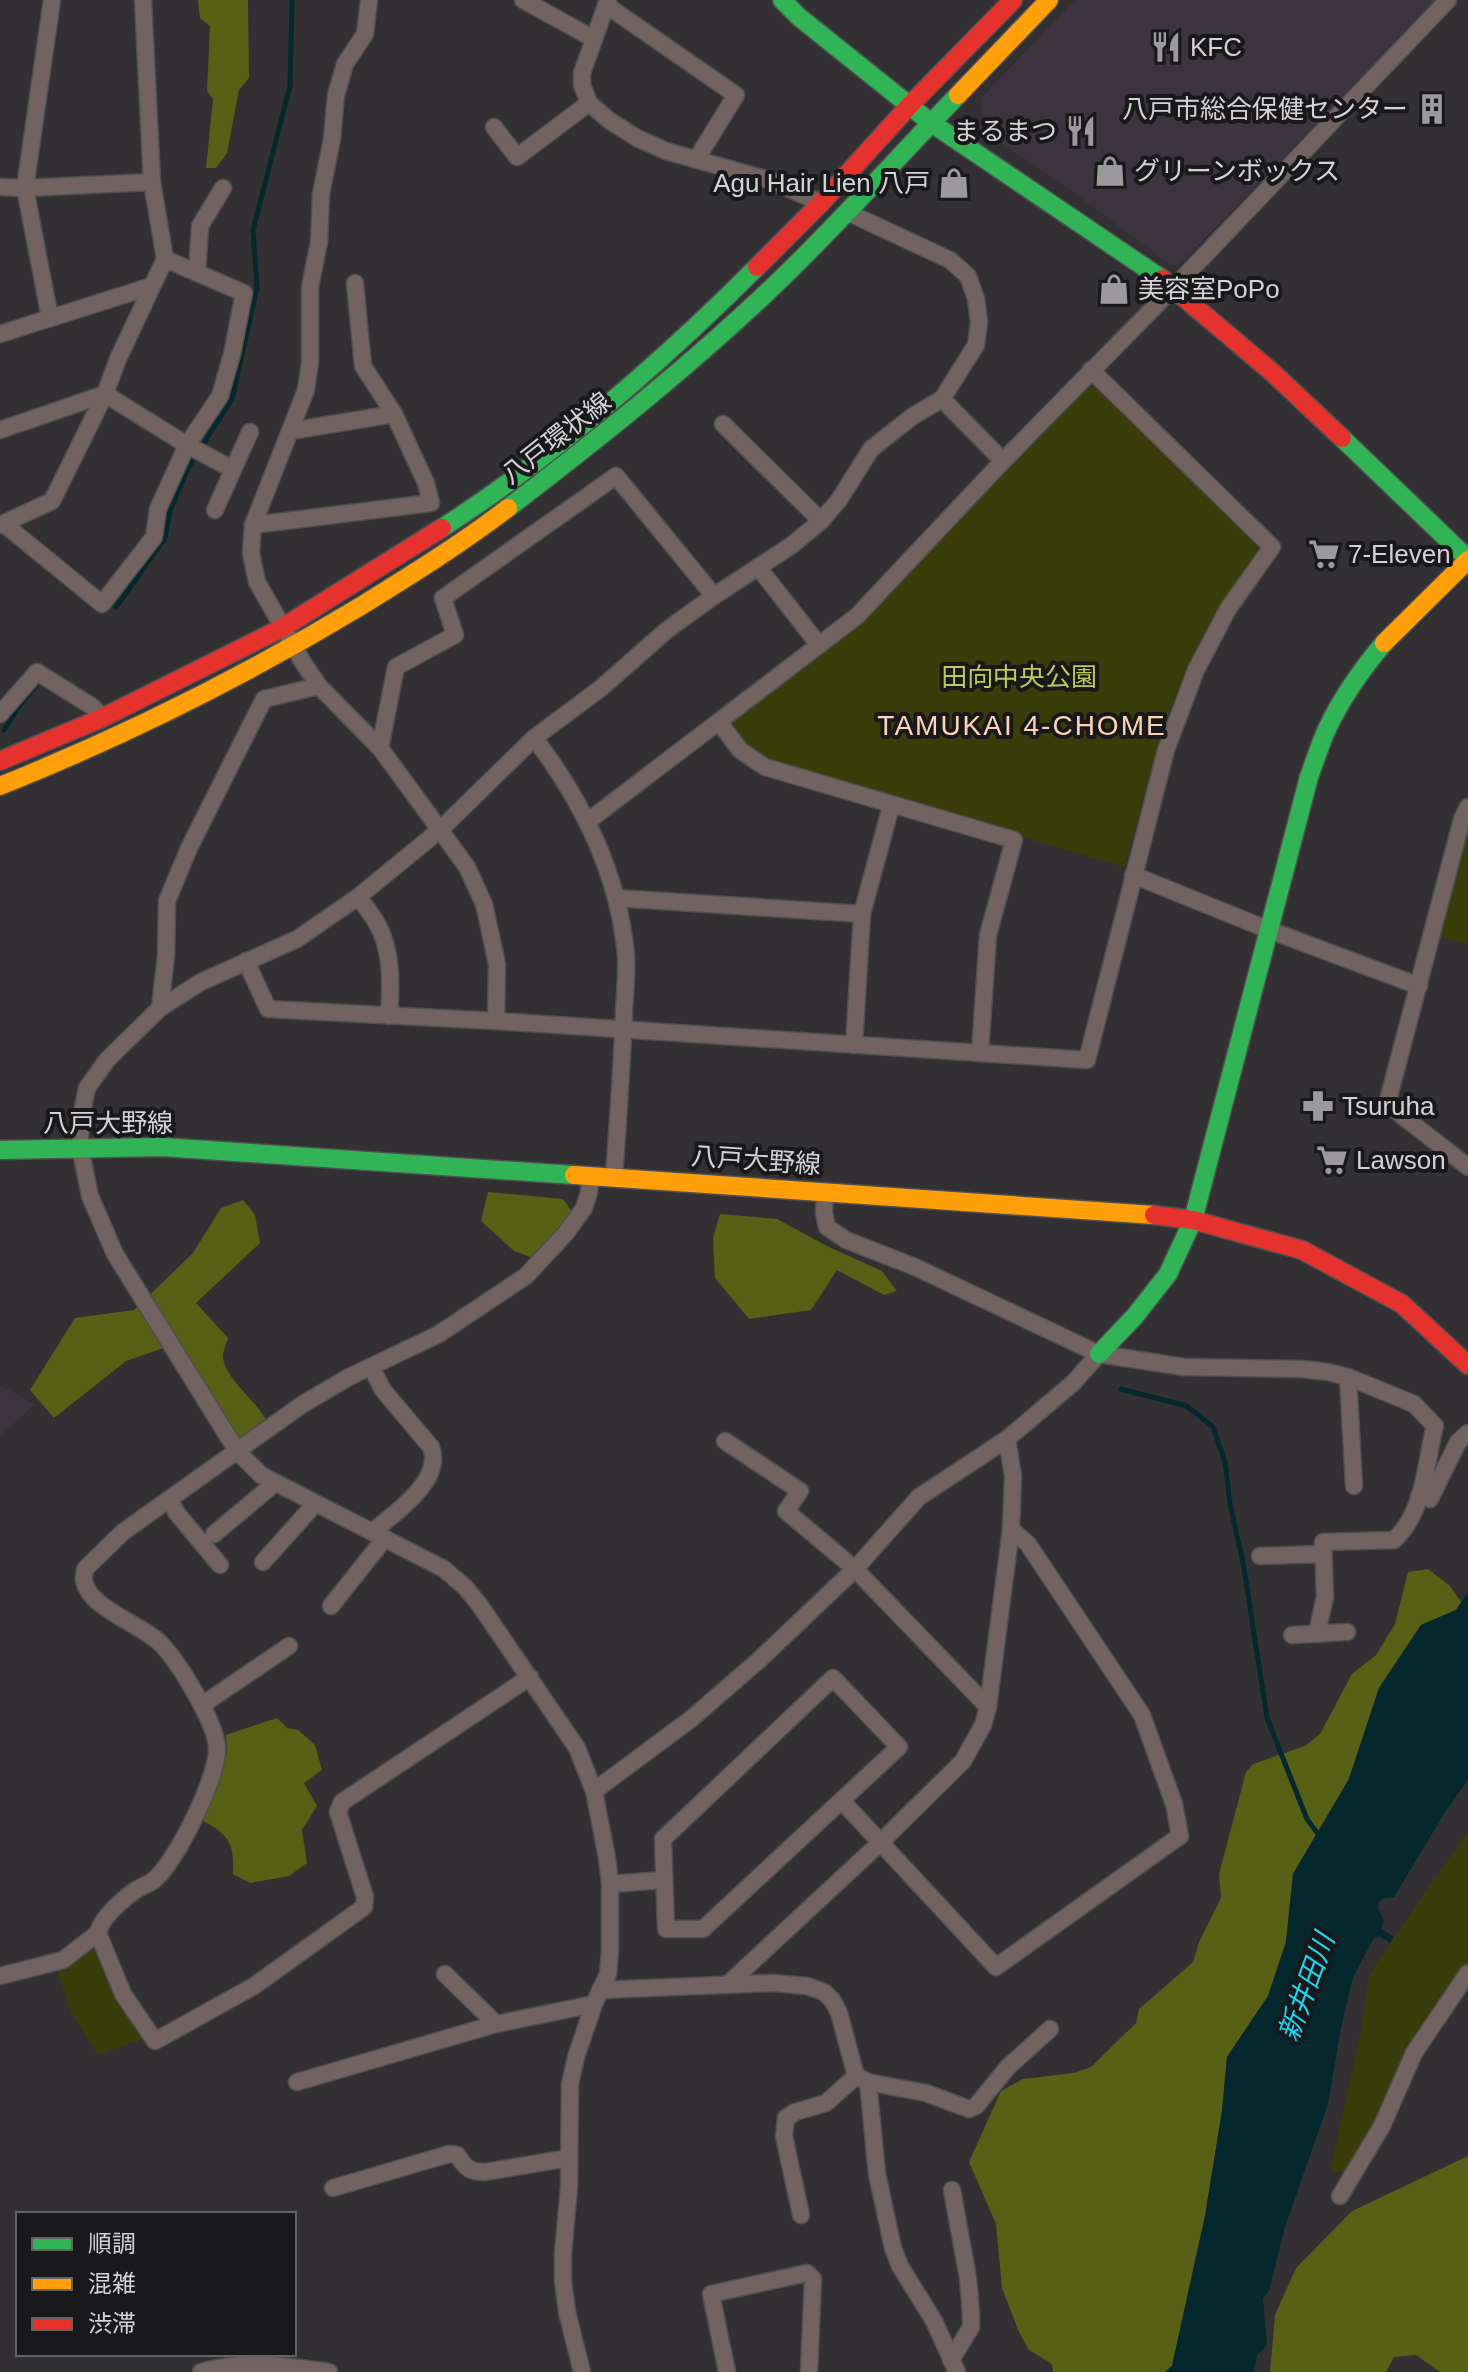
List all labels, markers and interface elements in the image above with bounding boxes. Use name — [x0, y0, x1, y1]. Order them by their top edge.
restaurant icon: KFC — [1149, 30, 1183, 64]
place label: KFC — [1190, 32, 1242, 62]
building icon: 八戸市総合保健センター — [1415, 92, 1449, 126]
place label: 八戸市総合保健センター — [1122, 94, 1408, 124]
restaurant icon: まるまつ — [1064, 114, 1098, 148]
place label: まるまつ — [953, 116, 1057, 146]
shop icon: グリーンボックス — [1093, 154, 1127, 188]
place label: グリーンボックス — [1134, 156, 1340, 186]
shop icon: Agu Hair Lien 八戸 — [937, 166, 971, 200]
place label: Agu Hair Lien 八戸 — [713, 168, 930, 198]
shop icon: 美容室PoPo — [1097, 272, 1131, 306]
place label: 美容室PoPo — [1138, 274, 1280, 304]
street label: 八戸環状線 — [496, 386, 616, 490]
supermarket icon: 7-Eleven — [1307, 537, 1341, 571]
place label: 7-Eleven — [1348, 539, 1451, 569]
park label: 田向中央公園 — [941, 662, 1097, 692]
district label: TAMUKAI 4-CHOME — [877, 710, 1167, 741]
pharmacy icon: Tsuruha — [1301, 1089, 1335, 1123]
place label: Tsuruha — [1342, 1091, 1435, 1121]
street label: 八戸大野線 — [43, 1108, 173, 1138]
street label: 八戸大野線 — [690, 1141, 822, 1179]
supermarket icon: Lawson — [1315, 1143, 1349, 1177]
place label: Lawson — [1356, 1145, 1446, 1175]
water label: 新井田川 — [1273, 1926, 1341, 2045]
legend — [16, 2212, 296, 2356]
text: 順調 — [88, 2230, 136, 2257]
text: 混雑 — [88, 2270, 136, 2297]
text: 渋滞 — [88, 2310, 136, 2337]

